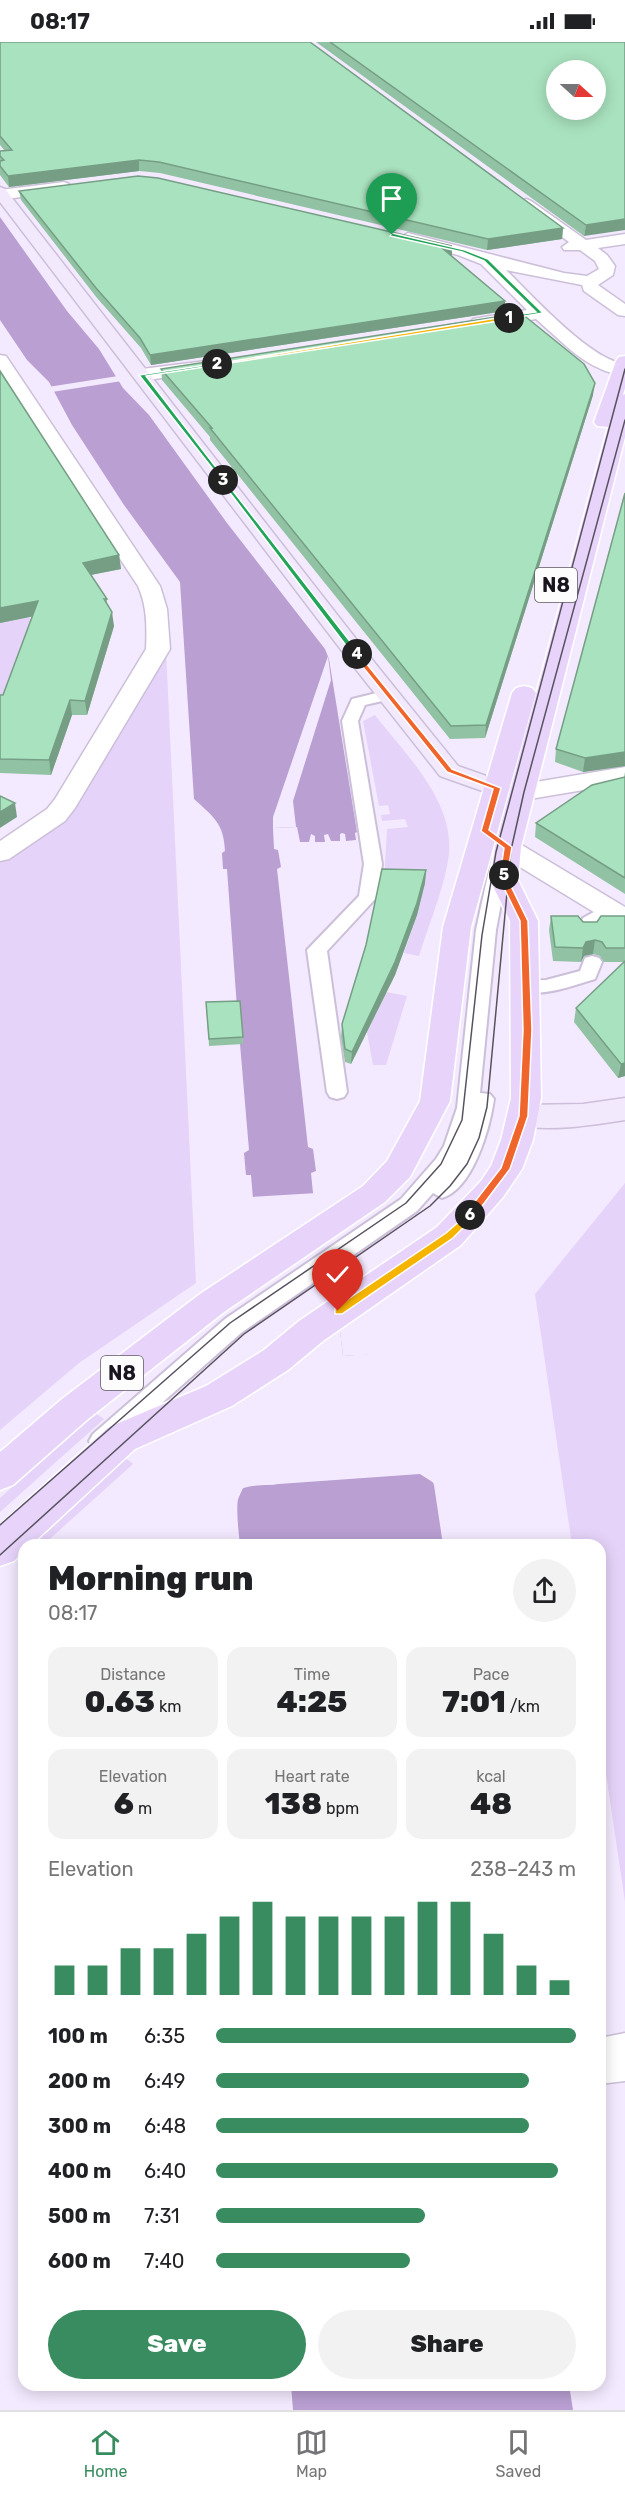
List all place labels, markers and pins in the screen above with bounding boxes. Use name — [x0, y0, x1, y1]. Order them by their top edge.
pin — [366, 173, 417, 235]
pin: 1 — [494, 303, 524, 333]
pin: 2 — [202, 349, 232, 379]
pin: 3 — [208, 465, 238, 495]
pin: 4 — [342, 639, 372, 669]
pin: 5 — [489, 860, 519, 890]
pin: 6 — [455, 1200, 485, 1230]
pin — [312, 1249, 363, 1311]

